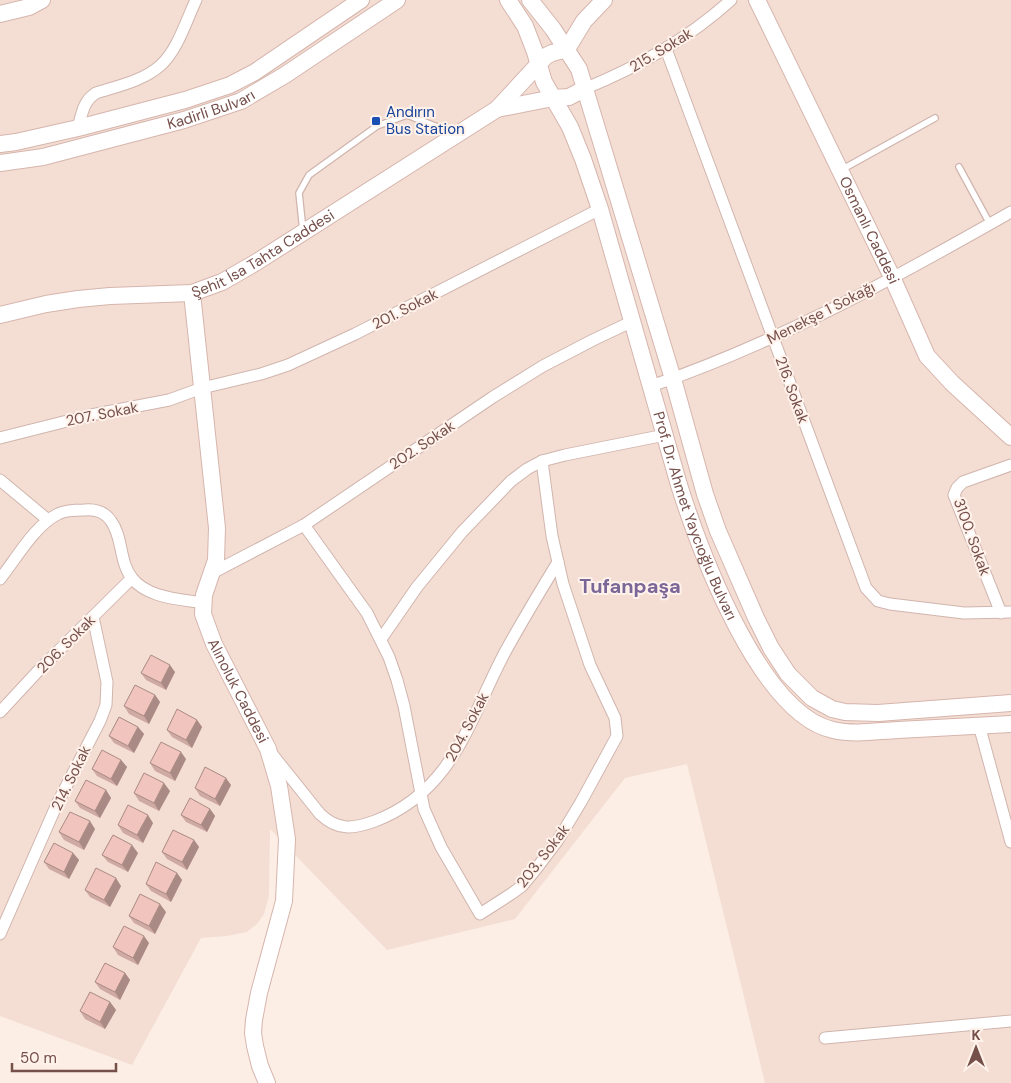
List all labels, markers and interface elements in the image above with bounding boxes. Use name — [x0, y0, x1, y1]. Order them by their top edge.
street label: 215. Sokak — [626, 23, 697, 77]
street label: Kadirli Bulvarı — [165, 85, 259, 134]
place label: Andırın Bus Station — [386, 102, 465, 139]
marker: Andırın Bus Station — [370, 115, 382, 127]
street label: Osmanlı Caddesi — [834, 173, 904, 287]
street label: Şehit İsa Tahta Caddesi — [189, 205, 338, 302]
street label: Menekşe 1 Sokağı — [763, 277, 879, 349]
street label: 201. Sokak — [369, 284, 442, 334]
street label: 216. Sokak — [771, 354, 814, 427]
street label: 207. Sokak — [64, 397, 140, 431]
street label: Prof. Dr. Ahmet Yaycıoğlu Bulvarı — [648, 409, 742, 624]
street label: 202. Sokak — [385, 415, 459, 474]
street label: 3100. Sokak — [949, 496, 995, 579]
district label: Tufanpaşa — [579, 573, 681, 599]
street label: 206. Sokak — [32, 610, 100, 678]
street label: Alınoluk Caddesi — [203, 635, 273, 747]
street label: 204. Sokak — [440, 689, 494, 765]
street label: 214. Sokak — [47, 742, 96, 814]
street label: 203. Sokak — [512, 820, 574, 892]
north arrow — [951, 1023, 1001, 1073]
text: K — [971, 1026, 981, 1044]
scale bar — [12, 1040, 116, 1072]
text: 50 m — [20, 1048, 57, 1068]

